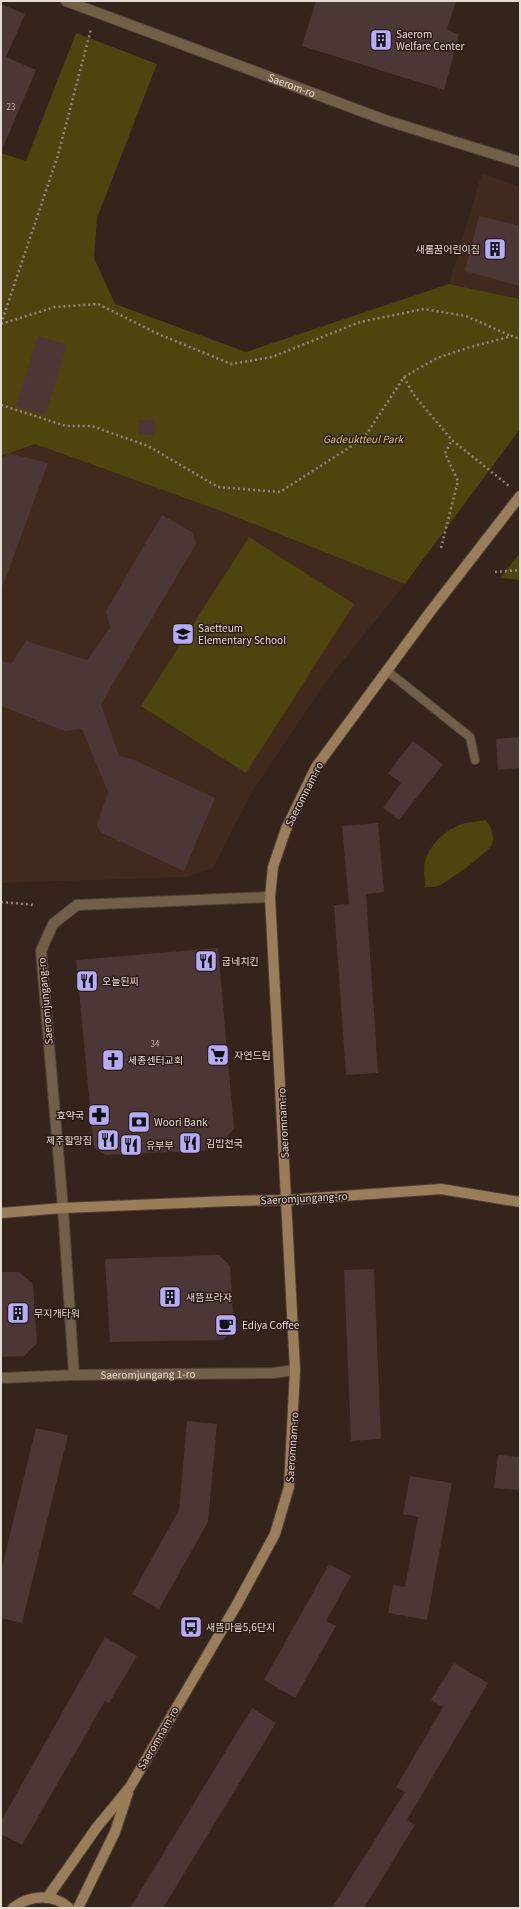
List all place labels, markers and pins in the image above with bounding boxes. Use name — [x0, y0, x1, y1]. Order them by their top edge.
place label: Saerom Welfare Center — [396, 26, 464, 53]
building icon: Saerom Welfare Center — [368, 27, 394, 53]
building icon: 새롬꿈어린이집 — [482, 236, 508, 262]
place label: 새롬꿈어린이집 — [416, 241, 480, 256]
place label: Saetteum Elementary School — [198, 620, 286, 647]
school or university icon: Saetteum Elementary School — [170, 621, 196, 647]
restaurant icon: 굽네치킨 — [193, 948, 219, 974]
place label: 굽네치킨 — [222, 953, 259, 968]
restaurant icon: 오늘된찌 — [74, 968, 100, 994]
place label: 오늘된찌 — [102, 973, 139, 988]
supermarket icon: 자연드림 — [205, 1042, 231, 1068]
church icon: 세종센터교회 — [100, 1047, 126, 1073]
place label: 자연드림 — [234, 1047, 271, 1062]
place label: 세종센터교회 — [128, 1052, 183, 1067]
pharmacy icon: 효약국 — [86, 1102, 112, 1128]
place label: 효약국 — [56, 1107, 84, 1122]
bank icon: Woori Bank — [126, 1109, 152, 1135]
place label: Woori Bank — [154, 1114, 208, 1129]
restaurant icon: 제주할망집 — [95, 1127, 121, 1153]
restaurant icon: 김밥천국 — [177, 1130, 203, 1156]
place label: 제주할망집 — [46, 1132, 92, 1147]
restaurant icon: 유부부 — [118, 1132, 144, 1158]
place label: 김밥천국 — [206, 1135, 243, 1150]
place label: 유부부 — [146, 1137, 174, 1152]
building icon: 새뜸프라자 — [157, 1284, 183, 1310]
place label: 새뜸프라자 — [186, 1289, 233, 1304]
building icon: 무지개타워 — [5, 1300, 31, 1326]
place label: 무지개타워 — [34, 1305, 80, 1320]
cafe icon: Ediya Coffee — [213, 1312, 239, 1338]
place label: Ediya Coffee — [242, 1317, 300, 1332]
bus stop icon: 새뜸마을5,6단지 — [178, 1614, 204, 1640]
place label: 새뜸마을5,6단지 — [206, 1619, 275, 1634]

